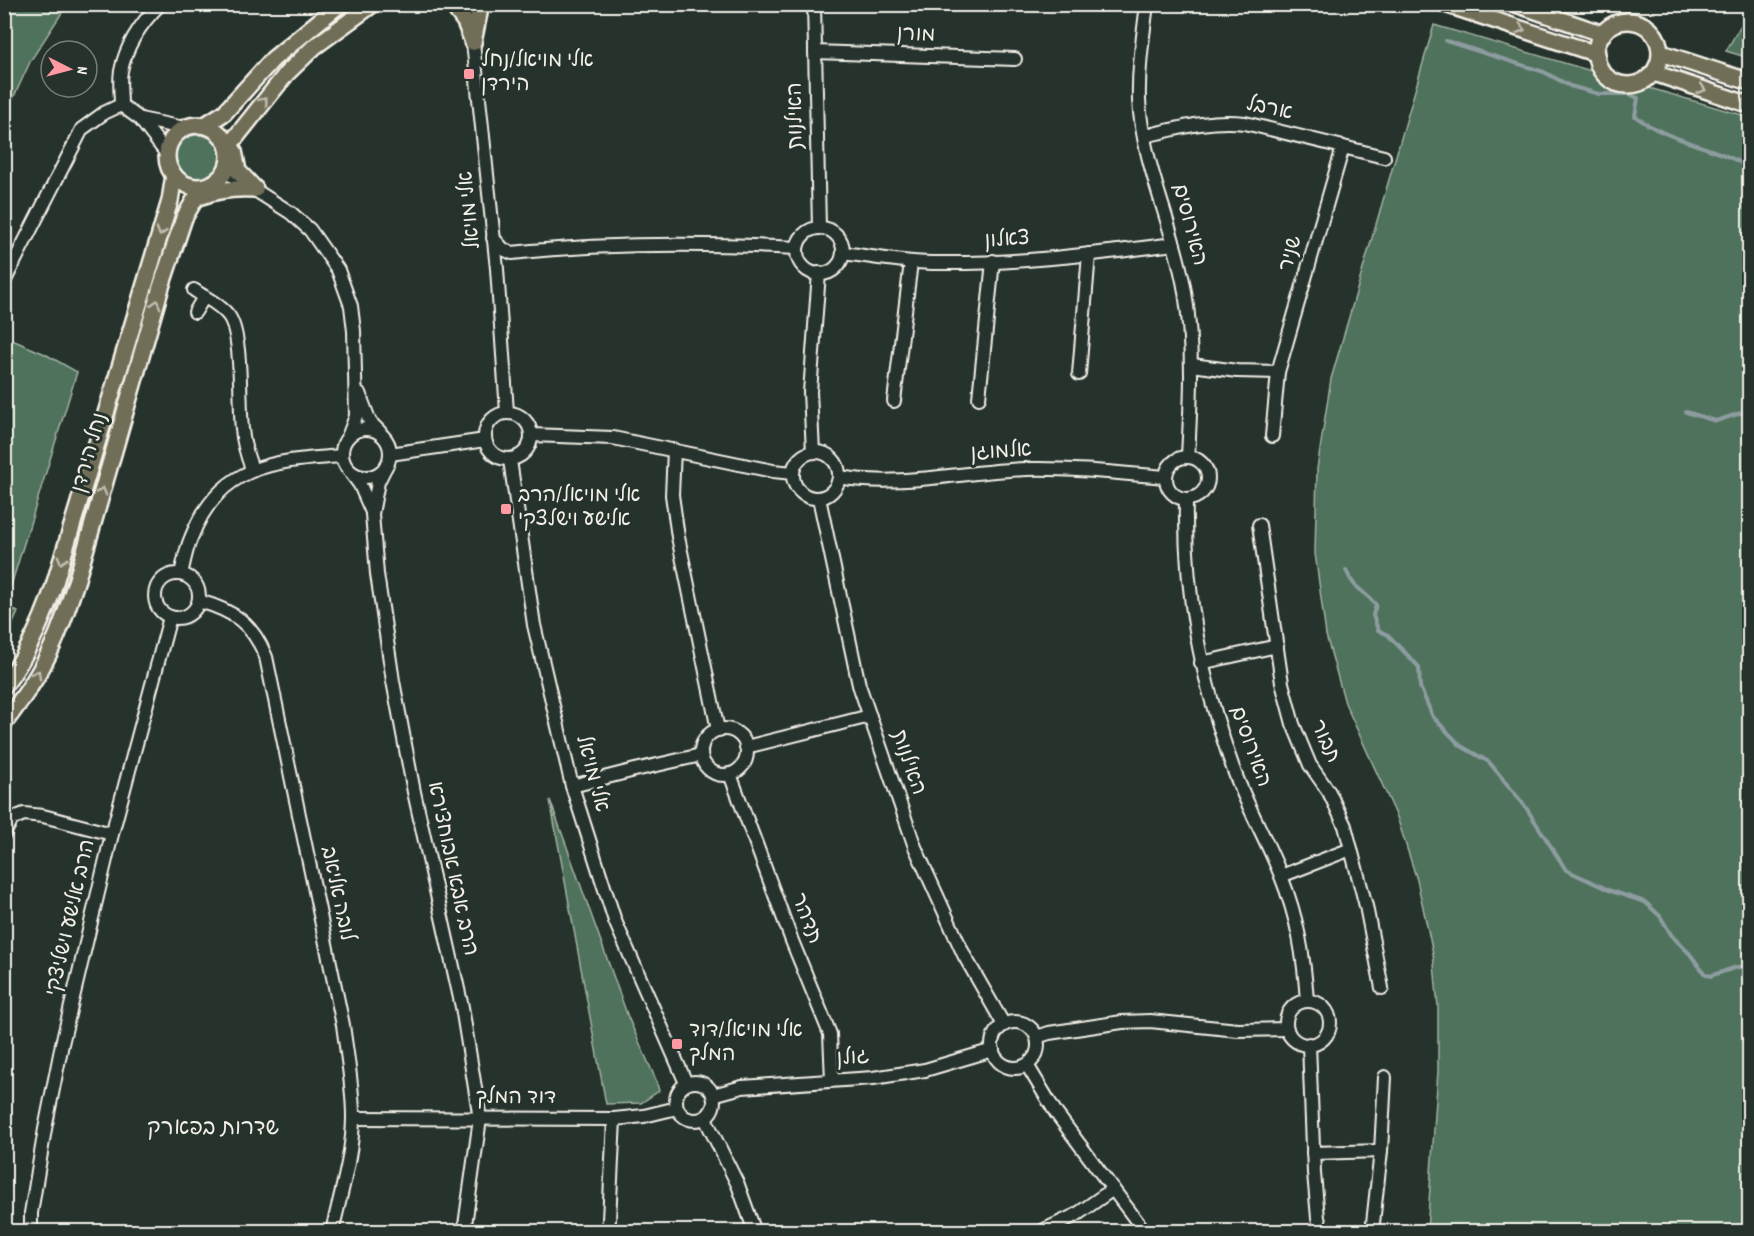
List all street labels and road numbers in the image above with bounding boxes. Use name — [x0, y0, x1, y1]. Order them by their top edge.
street label: מורן — [896, 20, 936, 52]
street label: האילנות — [781, 82, 813, 150]
street label: ארבל — [1243, 90, 1295, 130]
street label: אלי מויאל — [452, 170, 490, 250]
street label: האירוסים — [1163, 180, 1213, 270]
street label: צאלון — [983, 224, 1031, 258]
street label: שניר — [1273, 232, 1311, 276]
street label: נחל הירדן — [65, 410, 117, 496]
street label: אלמוגן — [969, 436, 1033, 470]
street label: האירוסים — [1221, 702, 1277, 792]
street label: תבור — [1301, 715, 1347, 769]
street label: האילנות — [882, 726, 932, 800]
street label: אלי מויאל — [566, 732, 616, 816]
street label: הרב אבא אבוחצירא — [418, 779, 484, 959]
street label: הרב אלישע וישליצקי — [39, 837, 105, 999]
street label: לובה אליאב — [311, 844, 361, 945]
street label: תדהר — [782, 889, 828, 949]
street label: גולן — [835, 1043, 871, 1075]
street label: דוד המלך — [476, 1084, 556, 1114]

